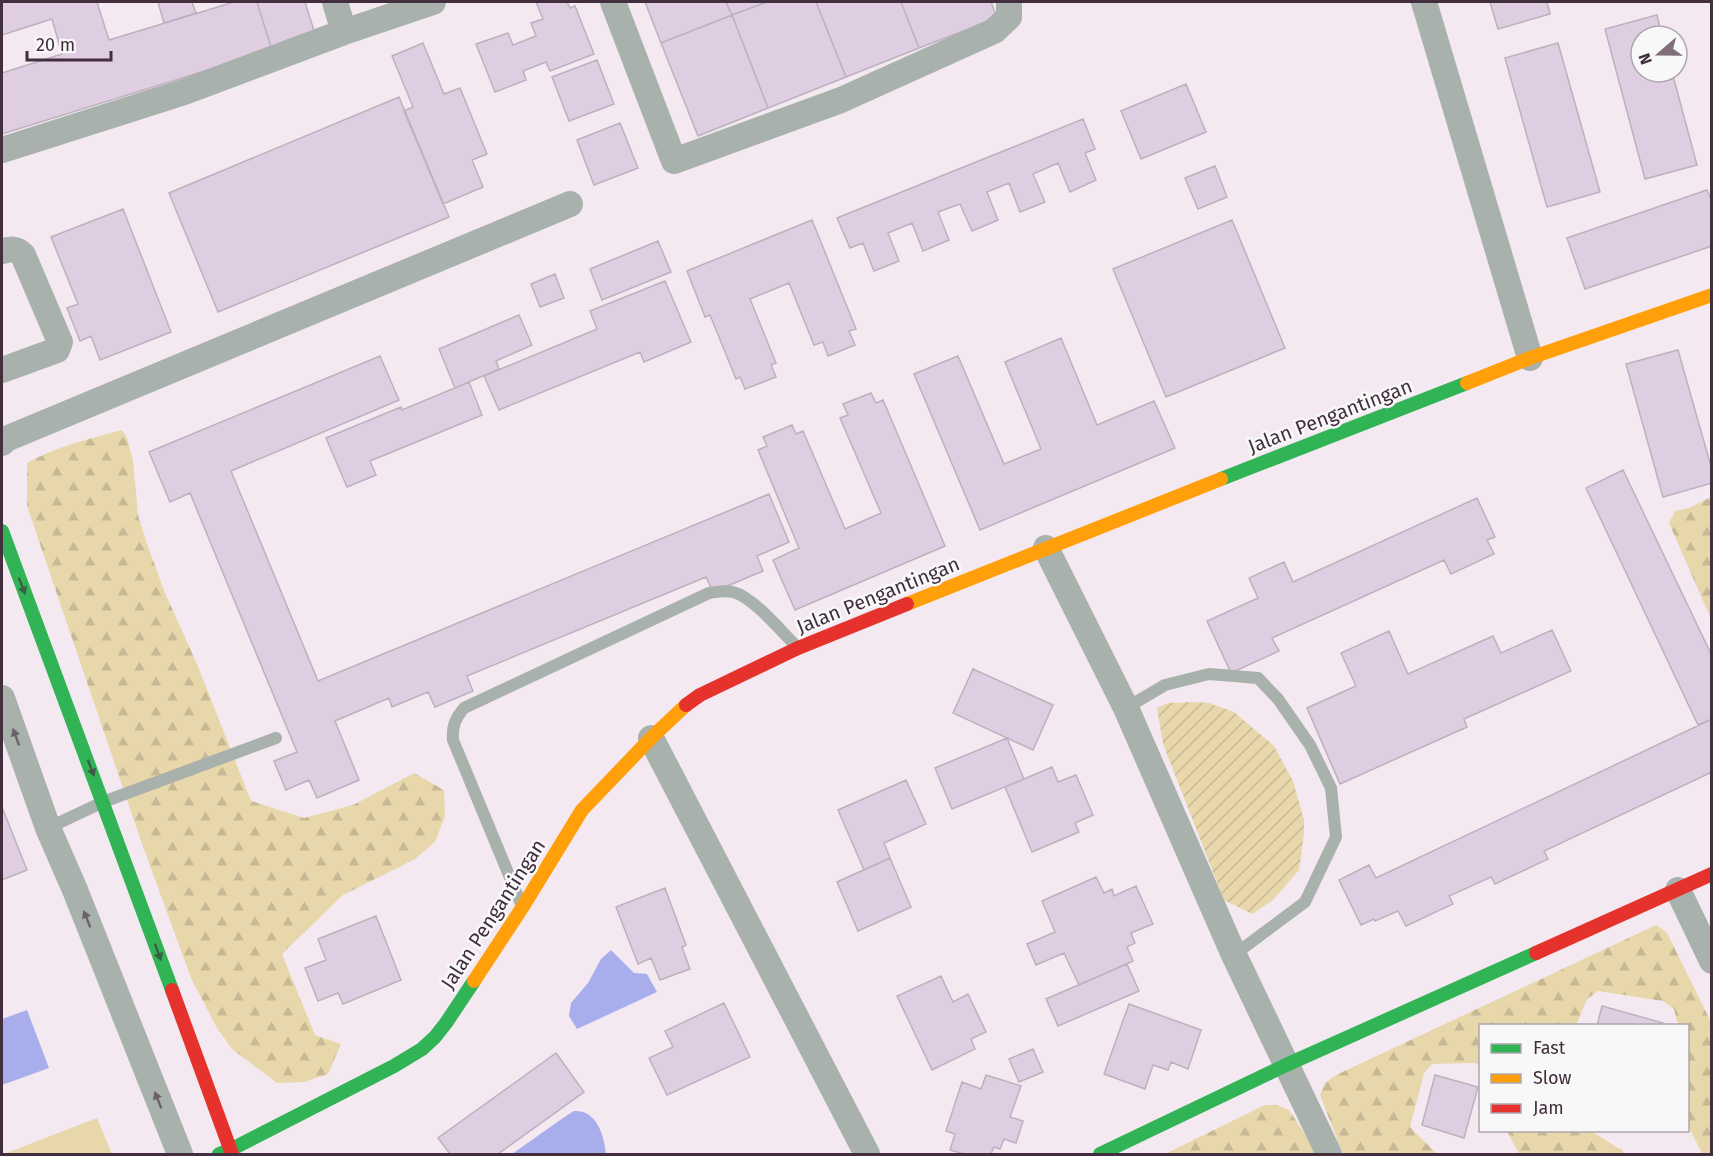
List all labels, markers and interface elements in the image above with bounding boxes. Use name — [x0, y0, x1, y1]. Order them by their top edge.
scale bar — [27, 24, 111, 62]
north arrow — [1629, 24, 1689, 84]
text: 20 m — [36, 34, 75, 56]
text: N — [1635, 51, 1656, 67]
street label: Jalan Pengantingan — [1245, 374, 1415, 458]
street label: Jalan Pengantingan — [793, 551, 963, 639]
one-way arrow — [18, 577, 27, 595]
one-way arrow — [10, 728, 20, 746]
one-way arrow — [86, 760, 96, 778]
street label: Jalan Pengantingan — [436, 835, 550, 993]
one-way arrow — [81, 909, 91, 927]
one-way arrow — [153, 943, 163, 961]
legend — [1479, 1024, 1689, 1132]
text: Fast — [1533, 1037, 1566, 1059]
text: Slow — [1533, 1067, 1572, 1089]
one-way arrow — [153, 1091, 162, 1109]
text: Jam — [1533, 1097, 1564, 1119]

